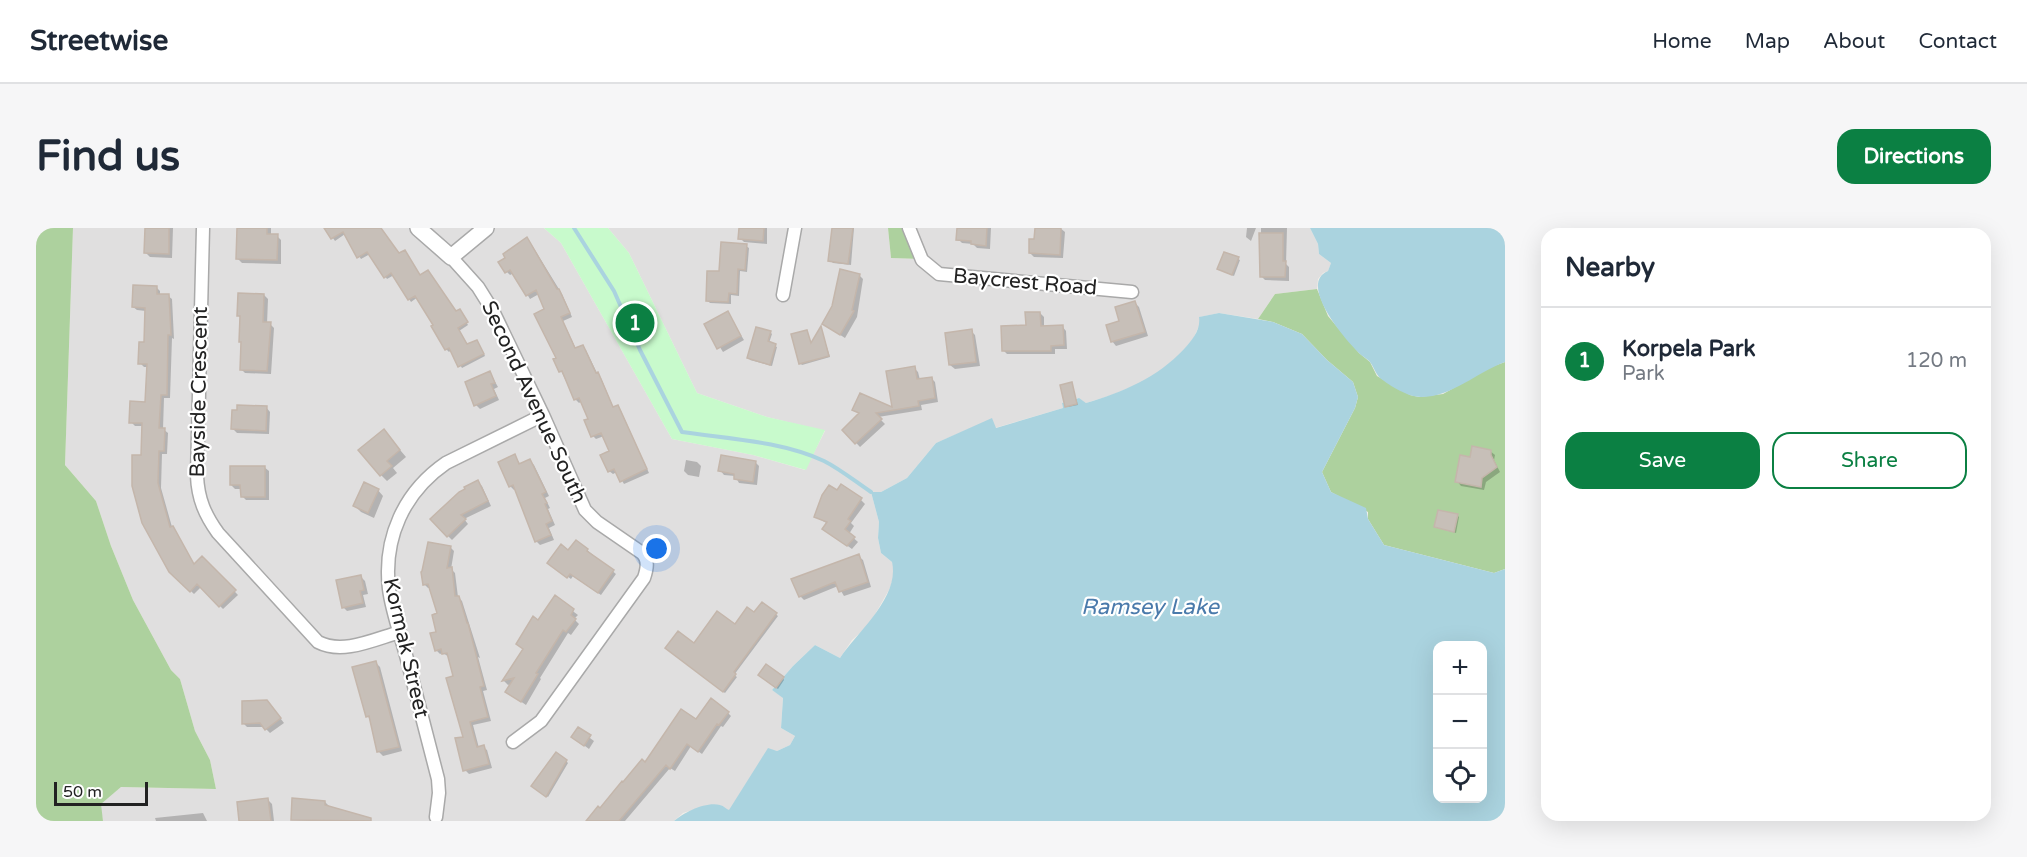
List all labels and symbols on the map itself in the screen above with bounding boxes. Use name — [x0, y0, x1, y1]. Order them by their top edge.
street label: Baycrest Road — [952, 263, 1098, 301]
street label: Second Avenue South — [476, 297, 592, 507]
pin: 1 — [616, 300, 654, 346]
street label: Bayside Crescent — [185, 306, 213, 478]
your location — [642, 534, 671, 563]
street label: Kormak Street — [378, 576, 434, 720]
water label: Ramsey Lake — [1081, 594, 1221, 620]
scale bar — [54, 779, 148, 806]

